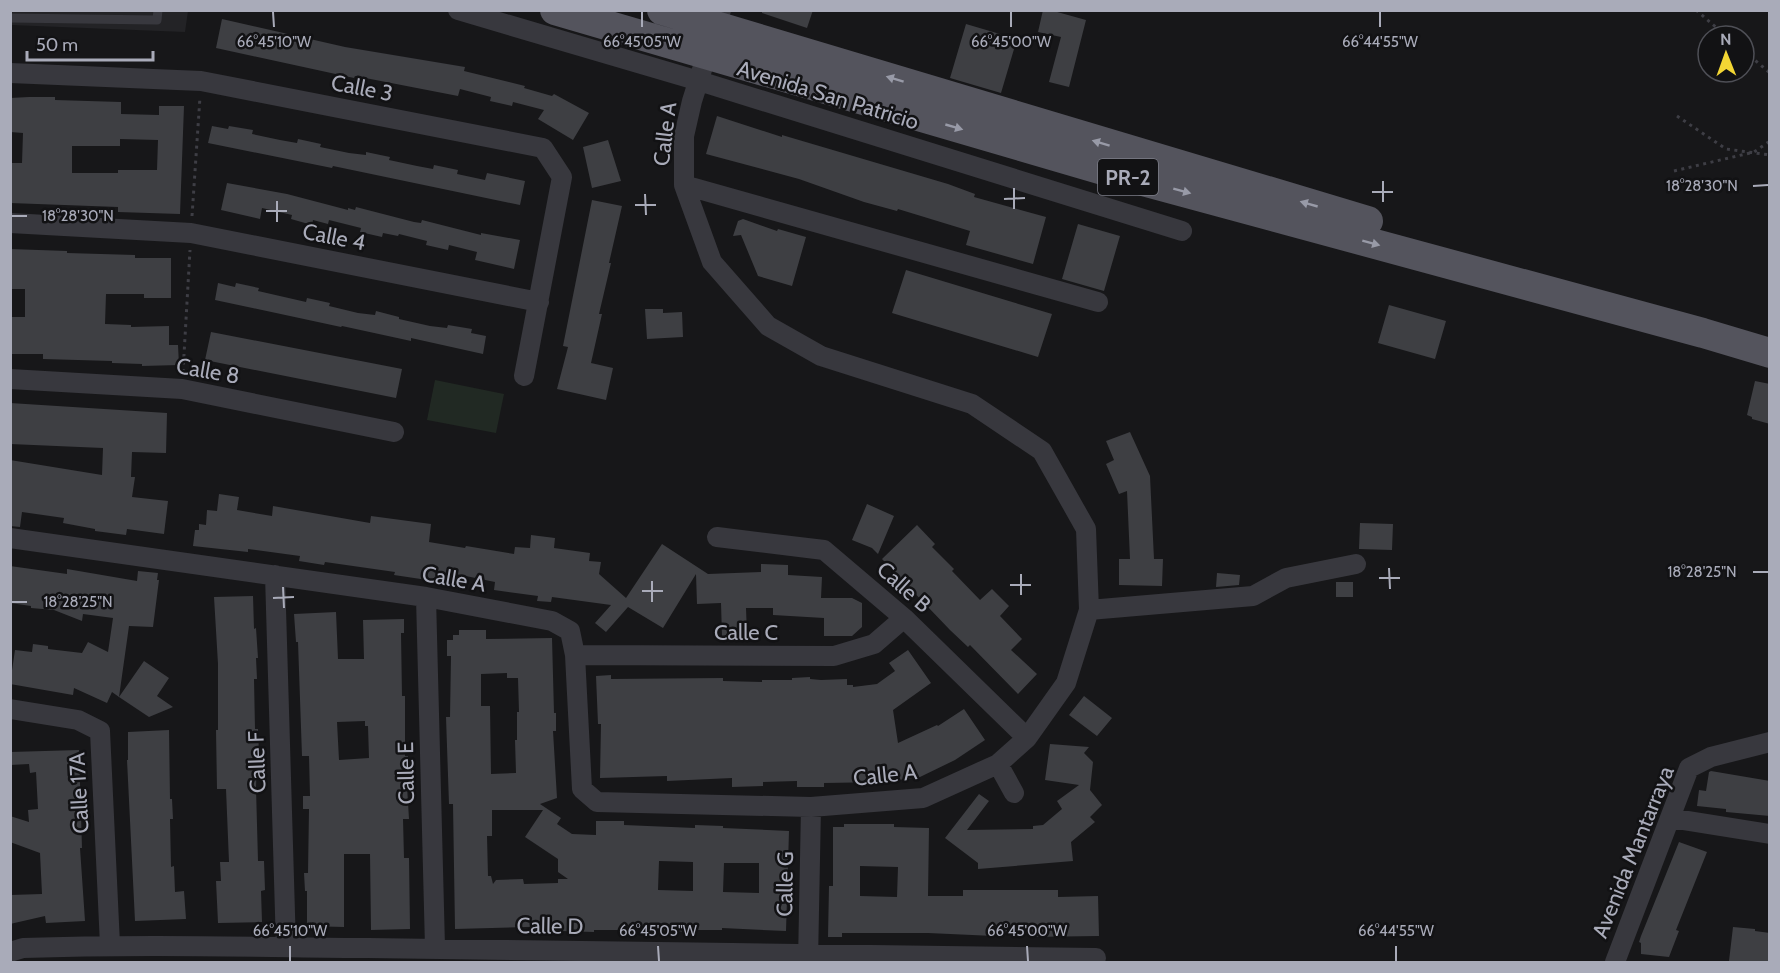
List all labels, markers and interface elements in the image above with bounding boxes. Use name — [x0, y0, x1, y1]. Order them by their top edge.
scale bar — [27, 24, 153, 62]
north arrow — [1696, 24, 1756, 84]
text: N — [1720, 30, 1732, 49]
text: 66°45'10"W — [237, 33, 312, 51]
text: 66°45'05"W — [603, 33, 682, 51]
text: 66°45'00"W — [971, 33, 1052, 51]
text: 66°44'55"W — [1342, 33, 1419, 51]
text: 50 m — [36, 34, 78, 56]
street label: Avenida San Patricio — [734, 55, 922, 135]
street label: Calle 3 — [329, 69, 395, 107]
one-way arrow — [886, 73, 904, 83]
street label: Calle A — [648, 100, 682, 167]
one-way arrow — [945, 123, 963, 132]
one-way arrow — [1092, 138, 1110, 147]
road number: PR-2 — [1098, 159, 1158, 195]
text: 18°28'30"N — [1666, 177, 1738, 195]
one-way arrow — [1173, 187, 1192, 197]
one-way arrow — [1300, 199, 1318, 208]
text: 18°28'30"N — [42, 207, 114, 225]
street label: Calle 4 — [300, 218, 368, 256]
one-way arrow — [1361, 238, 1380, 248]
street label: Calle 8 — [174, 352, 242, 390]
street label: Calle B — [871, 556, 937, 618]
street label: Calle A — [420, 560, 488, 598]
text: 18°28'25"N — [1667, 563, 1737, 581]
text: 18°28'25"N — [43, 593, 113, 611]
street label: Calle C — [714, 619, 778, 646]
street label: Calle F — [242, 730, 272, 794]
street label: Calle E — [392, 741, 420, 805]
street label: Calle 17A — [63, 751, 95, 834]
street label: Calle A — [852, 758, 919, 792]
street label: Avenida Mantarraya — [1586, 762, 1680, 942]
street label: Calle G — [771, 851, 799, 917]
street label: Calle D — [516, 912, 584, 940]
text: 66°45'10"W — [253, 922, 328, 940]
text: 66°45'05"W — [619, 922, 698, 940]
text: 66°45'00"W — [987, 922, 1068, 940]
text: 66°44'55"W — [1358, 922, 1435, 940]

